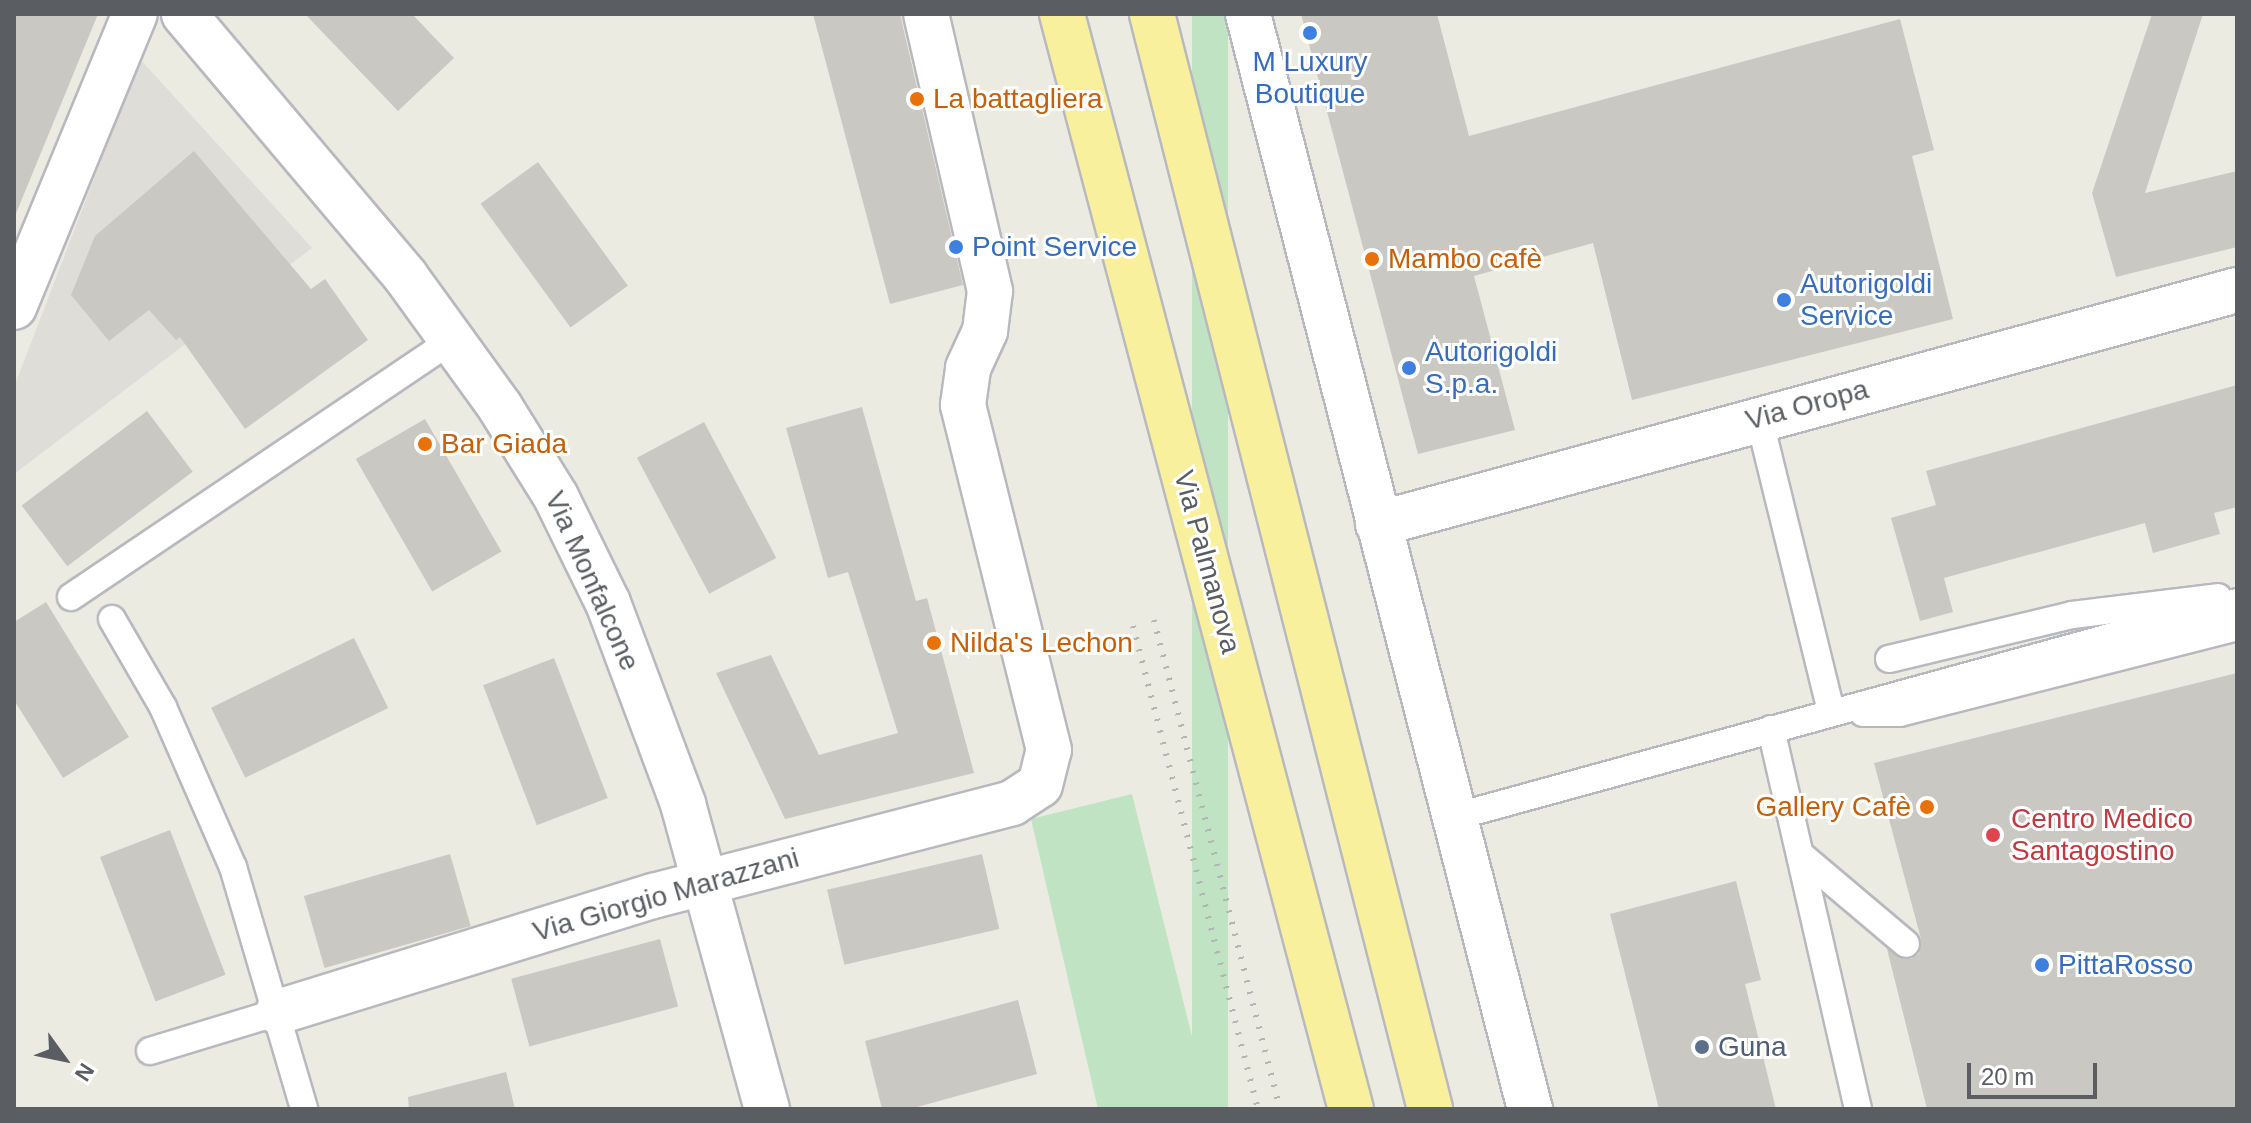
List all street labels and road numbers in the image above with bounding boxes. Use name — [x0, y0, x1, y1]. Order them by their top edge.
street label: Via Oropa — [1742, 373, 1872, 437]
street label: Via Palmanova — [1166, 467, 1248, 657]
street label: Via Monfalcone — [538, 486, 646, 676]
street label: Via Giorgio Marazzani — [529, 841, 803, 949]

